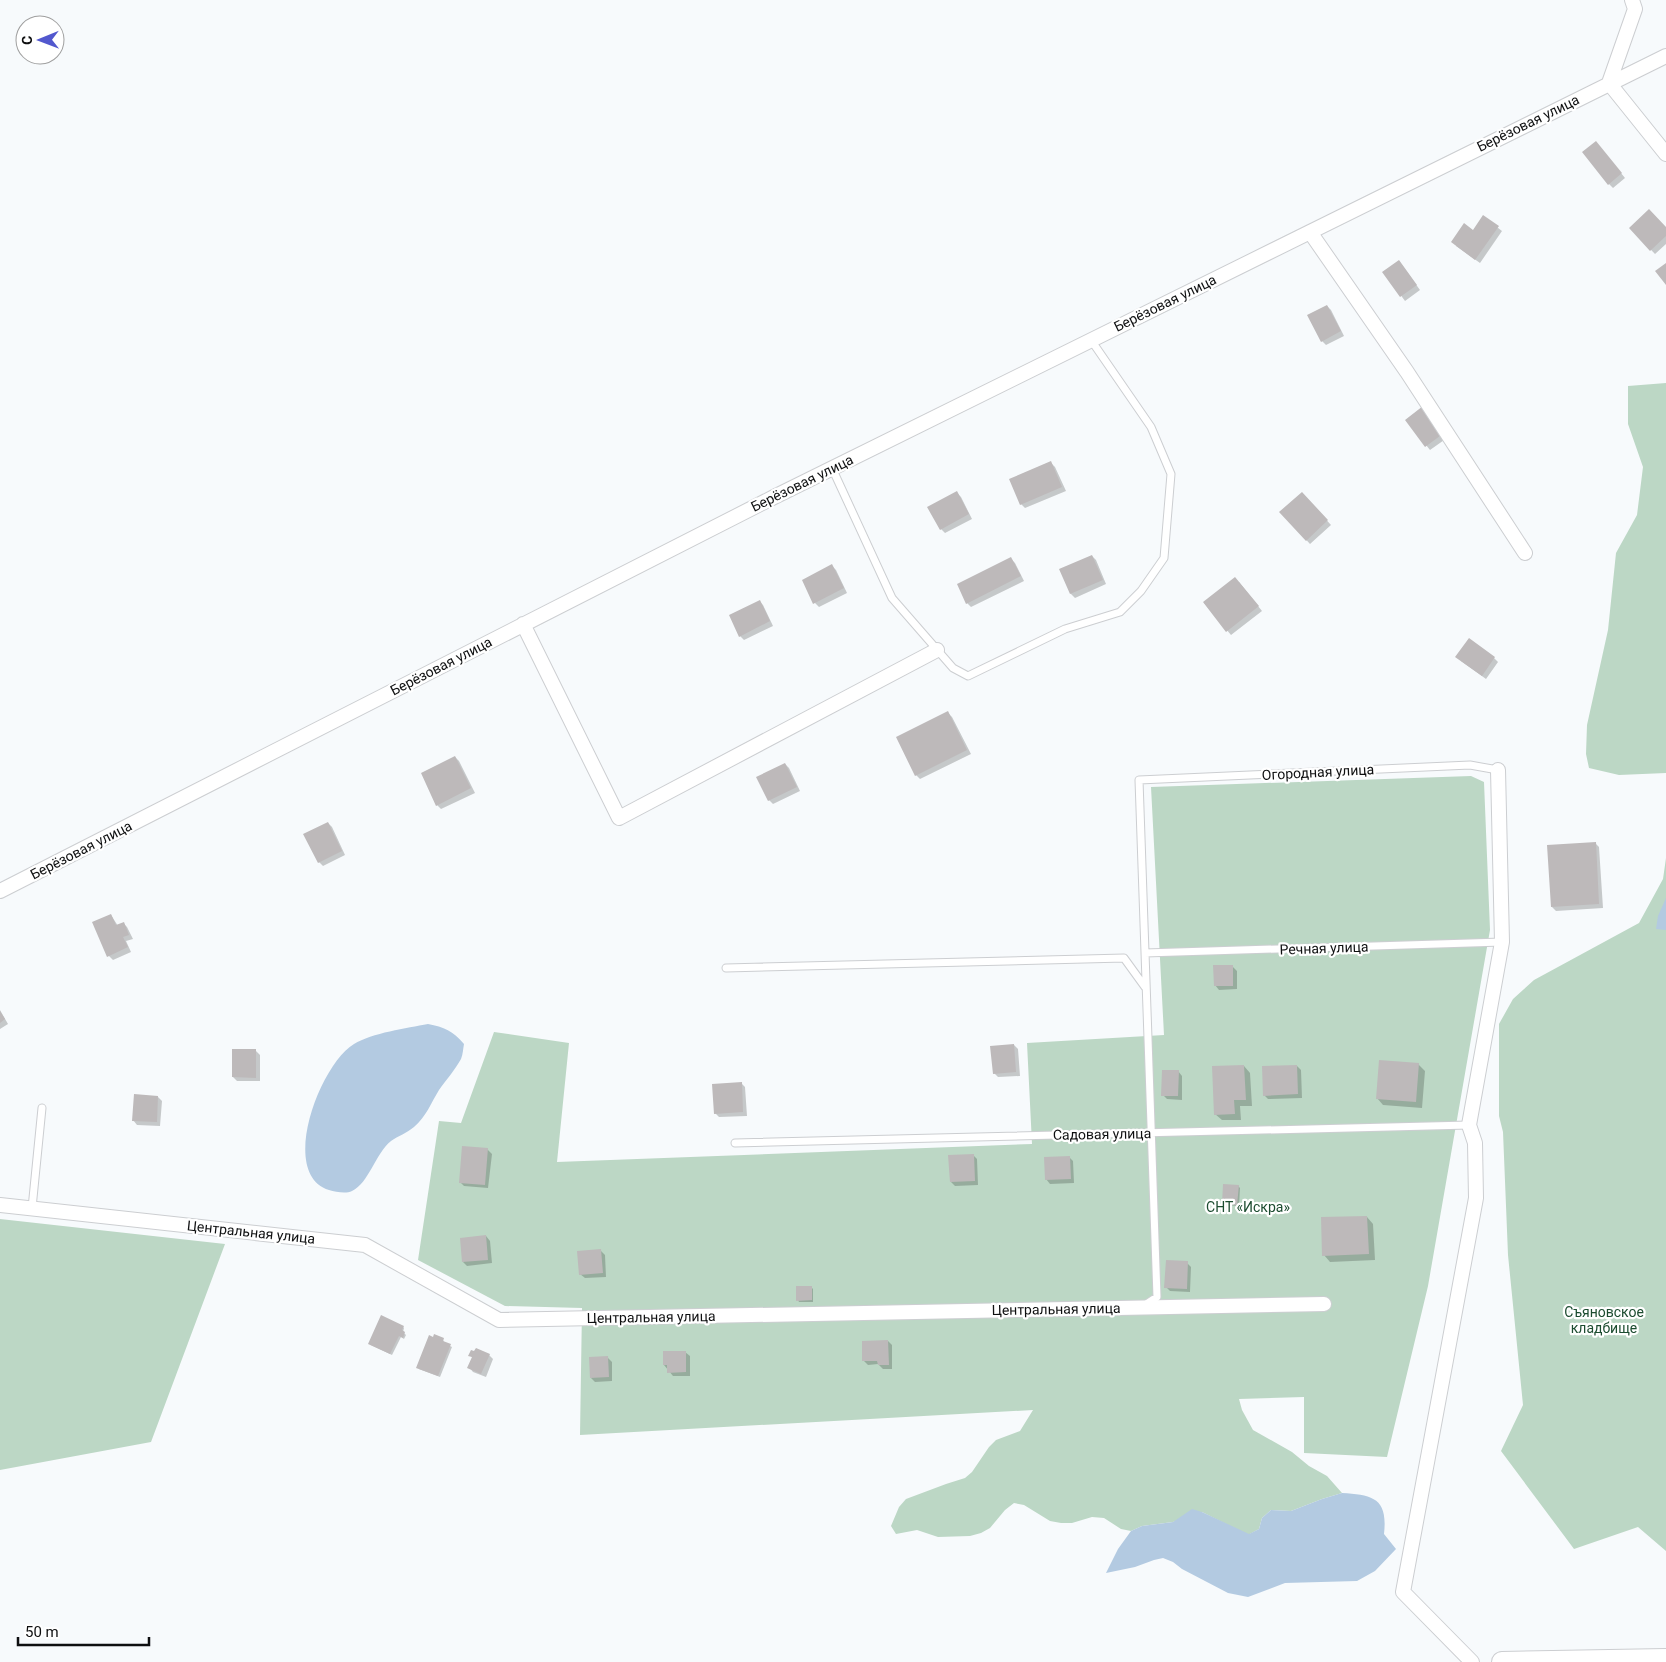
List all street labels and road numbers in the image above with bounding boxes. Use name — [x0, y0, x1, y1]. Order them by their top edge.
street label: Берёзовая улица — [1474, 91, 1582, 155]
street label: Берёзовая улица — [1111, 271, 1219, 335]
street label: Берёзовая улица — [748, 451, 856, 515]
street label: Берёзовая улица — [388, 633, 494, 699]
street label: Огородная улица — [1261, 761, 1375, 783]
street label: Берёзовая улица — [28, 817, 134, 883]
street label: Речная улица — [1279, 938, 1369, 958]
street label: Садовая улица — [1053, 1125, 1151, 1143]
street label: Центральная улица — [186, 1217, 316, 1247]
street label: Центральная улица — [991, 1300, 1121, 1318]
street label: Центральная улица — [586, 1308, 716, 1326]

